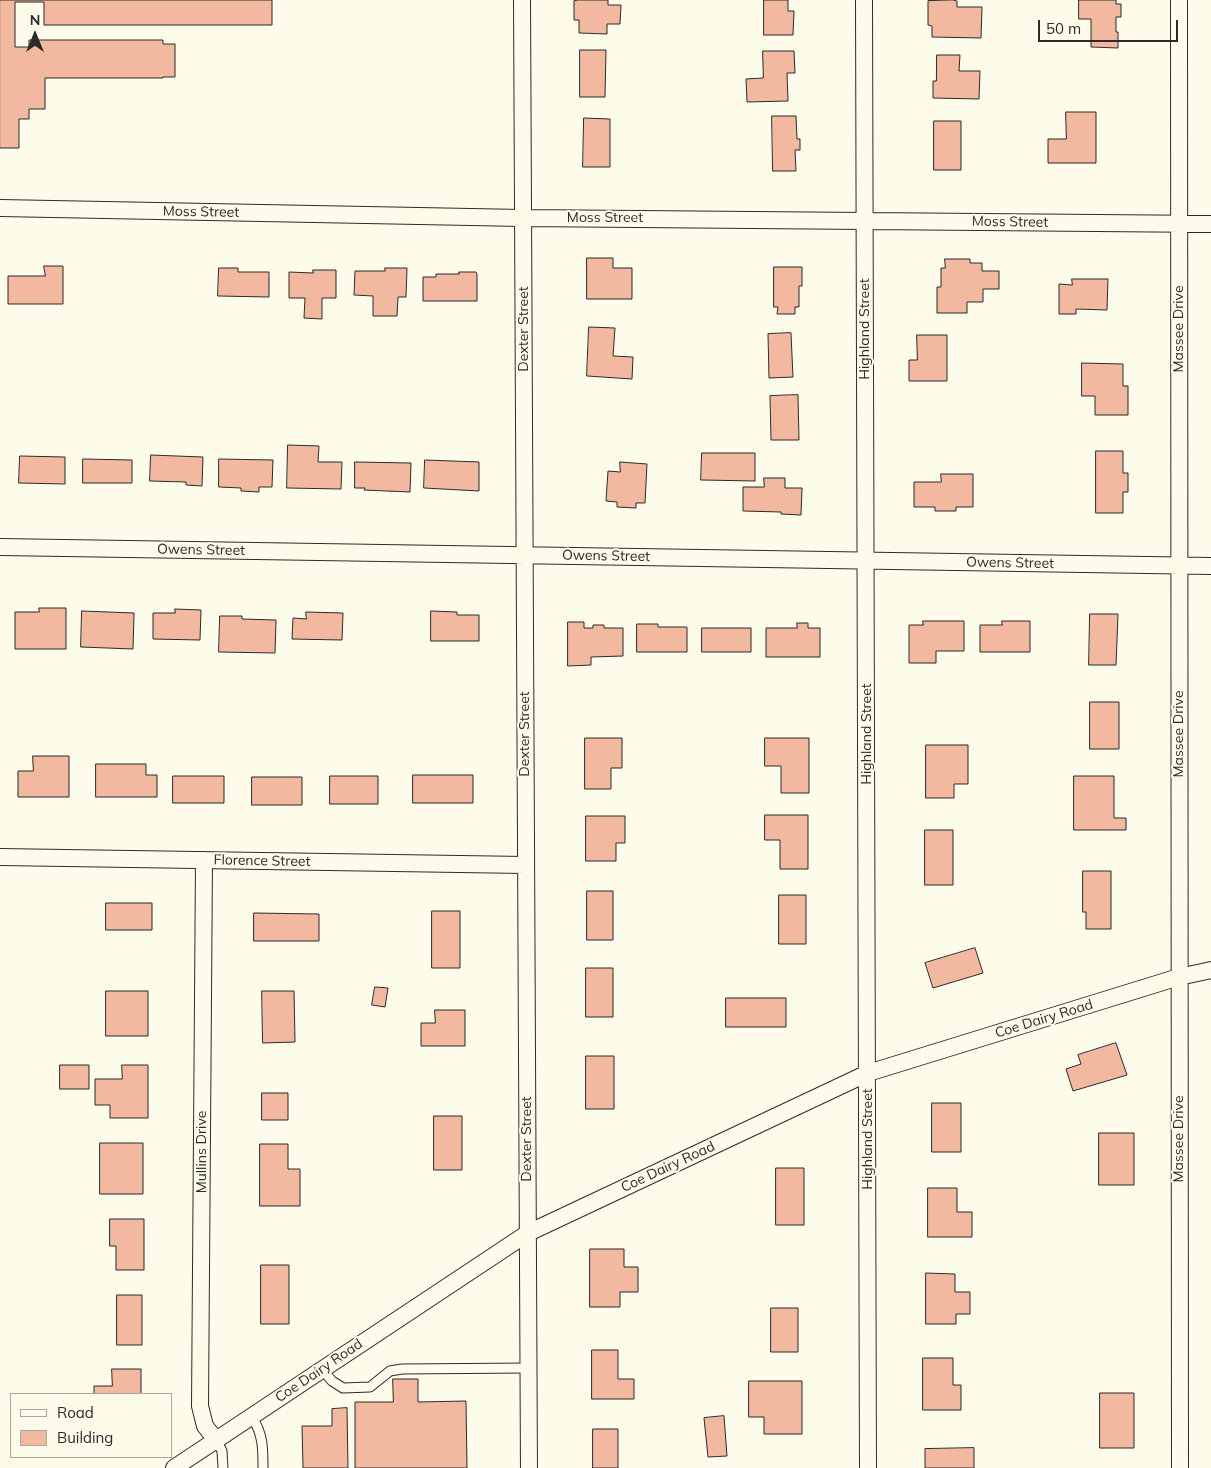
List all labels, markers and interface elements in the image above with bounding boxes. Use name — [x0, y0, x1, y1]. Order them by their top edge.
north arrow — [10, 10, 60, 60]
scale bar — [1041, 10, 1181, 42]
text: N — [30, 11, 40, 29]
text: 50 m — [1046, 19, 1081, 38]
street label: Moss Street — [163, 203, 239, 221]
street label: Moss Street — [567, 210, 643, 226]
street label: Moss Street — [972, 213, 1048, 231]
street label: Highland Street — [857, 278, 873, 380]
street label: Massee Drive — [1171, 285, 1187, 373]
street label: Dexter Street — [516, 286, 532, 372]
street label: Owens Street — [157, 541, 245, 559]
street label: Owens Street — [562, 547, 650, 565]
street label: Owens Street — [966, 554, 1054, 572]
street label: Highland Street — [859, 683, 875, 785]
street label: Massee Drive — [1171, 690, 1187, 778]
street label: Dexter Street — [517, 691, 533, 777]
street label: Florence Street — [213, 852, 311, 870]
street label: Coe Dairy Road — [993, 996, 1095, 1042]
street label: Highland Street — [860, 1088, 876, 1190]
street label: Massee Drive — [1171, 1095, 1187, 1183]
street label: Dexter Street — [519, 1096, 535, 1182]
street label: Mullins Drive — [194, 1111, 210, 1193]
street label: Coe Dairy Road — [618, 1138, 718, 1196]
street label: Coe Dairy Road — [272, 1336, 366, 1406]
legend — [10, 1393, 172, 1458]
text: Road — [57, 1403, 94, 1422]
text: Building — [57, 1428, 113, 1447]

